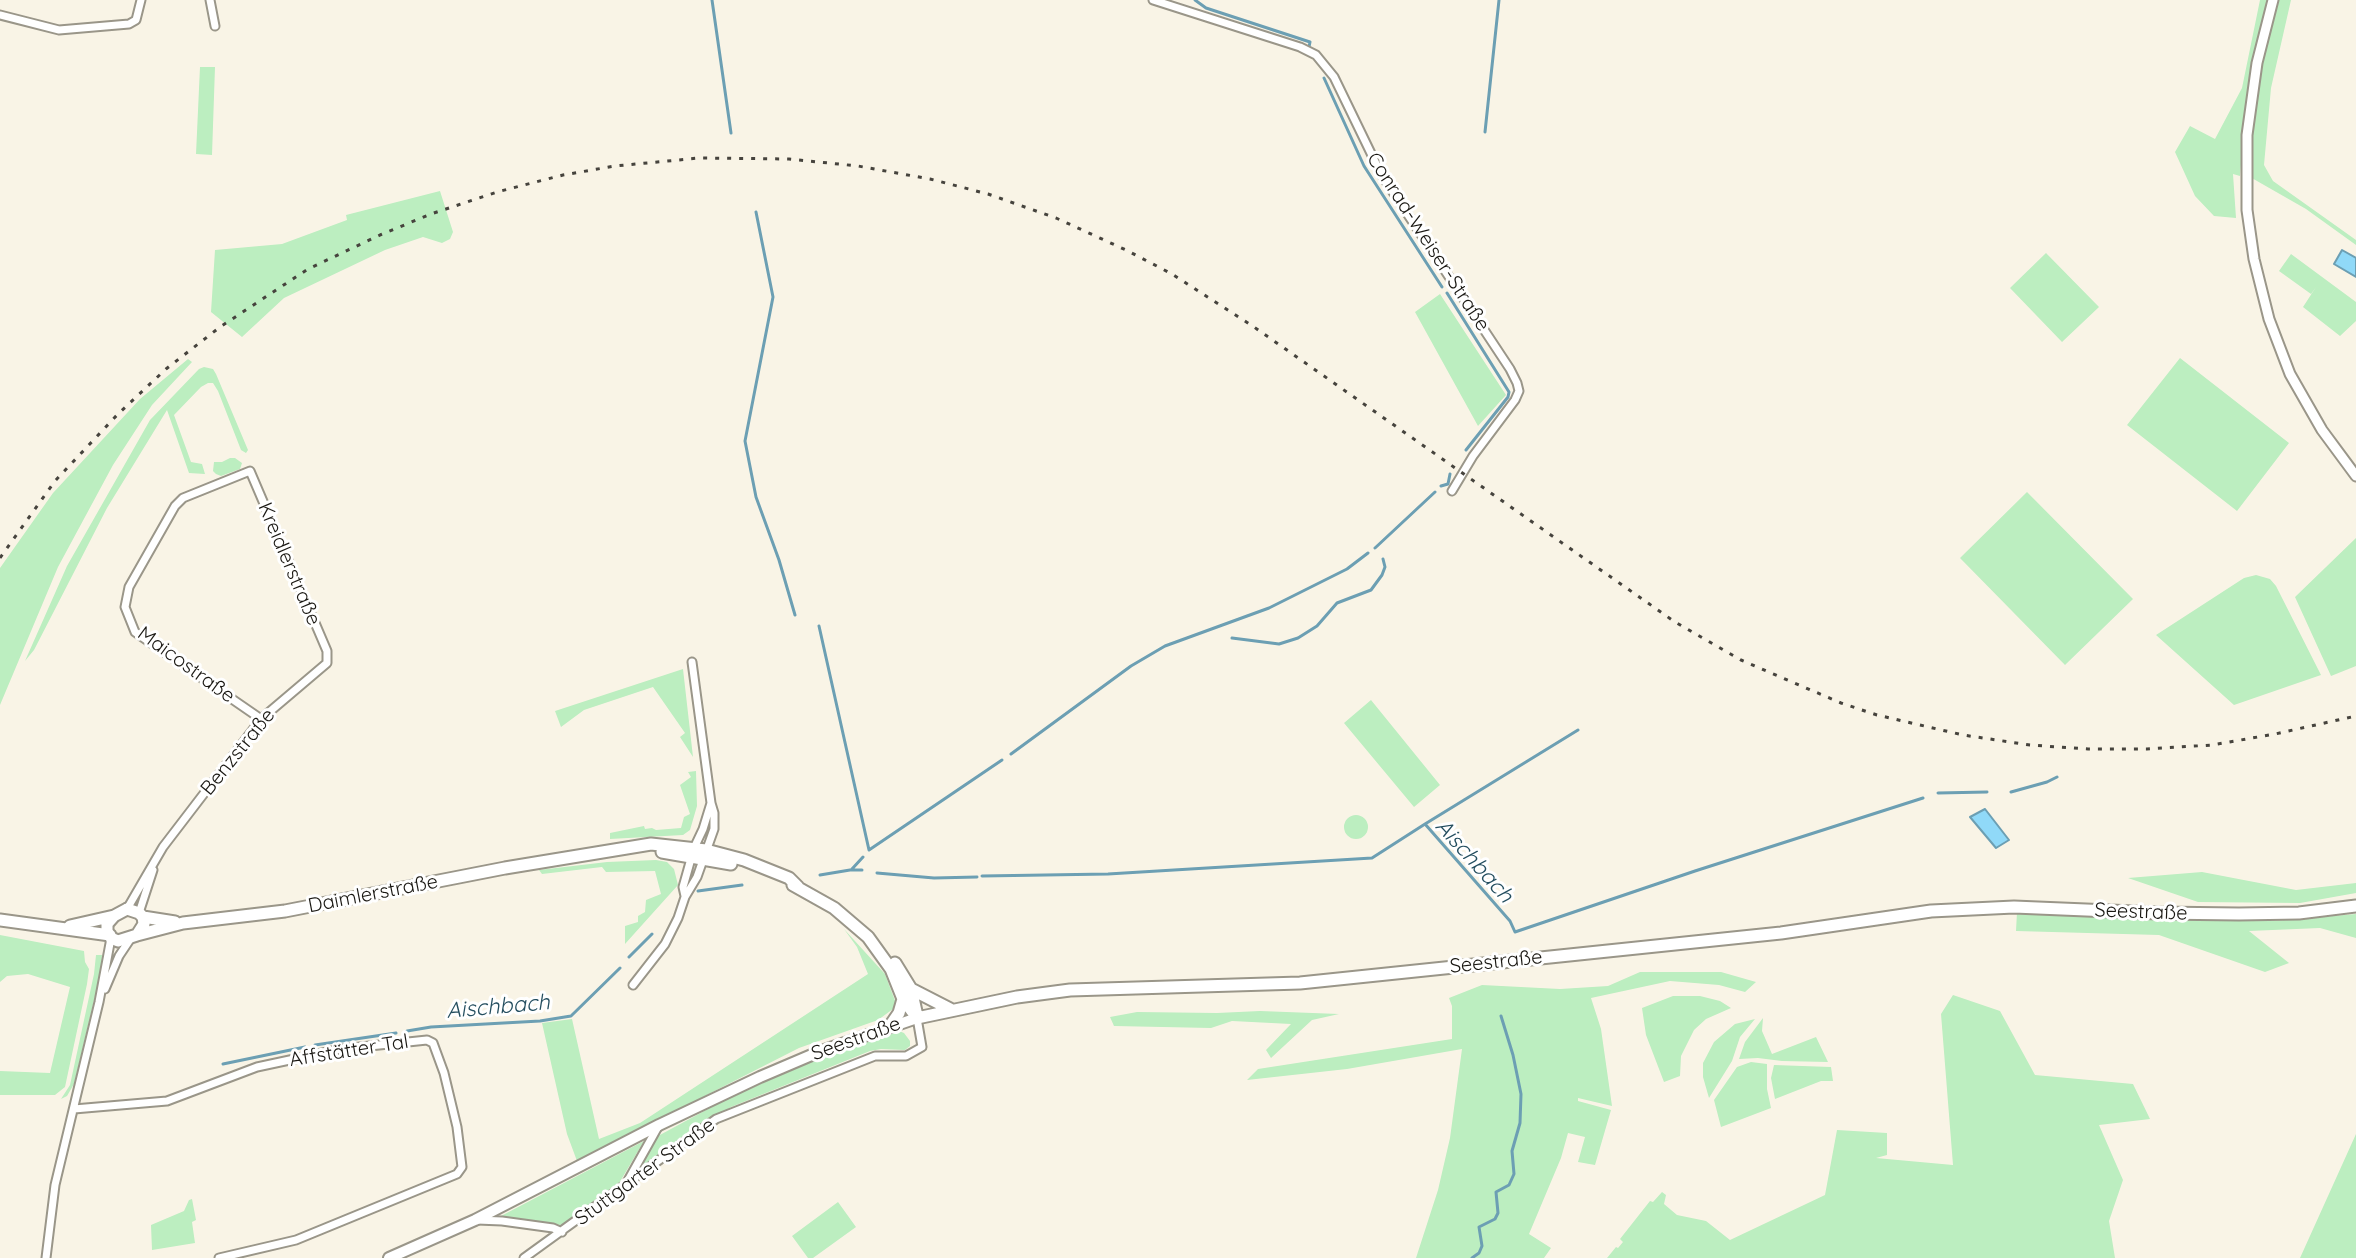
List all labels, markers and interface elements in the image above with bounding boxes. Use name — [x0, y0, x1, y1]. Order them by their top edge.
street label: Conrad-Weiser-Straße — [1361, 148, 1495, 336]
street label: Kreidlerstraße — [252, 499, 326, 629]
street label: Maicostraße — [133, 622, 239, 708]
street label: Benzstraße — [196, 704, 280, 800]
water label: Aischbach — [1429, 814, 1519, 908]
street label: Daimlerstraße — [306, 870, 440, 918]
street label: Seestraße — [2094, 898, 2188, 926]
street label: Seestraße — [1449, 945, 1543, 979]
water label: Aischbach — [445, 989, 551, 1025]
street label: Seestraße — [808, 1012, 904, 1066]
street label: Affstätter Tal — [288, 1030, 410, 1072]
street label: Stuttgarter Straße — [570, 1113, 720, 1231]

